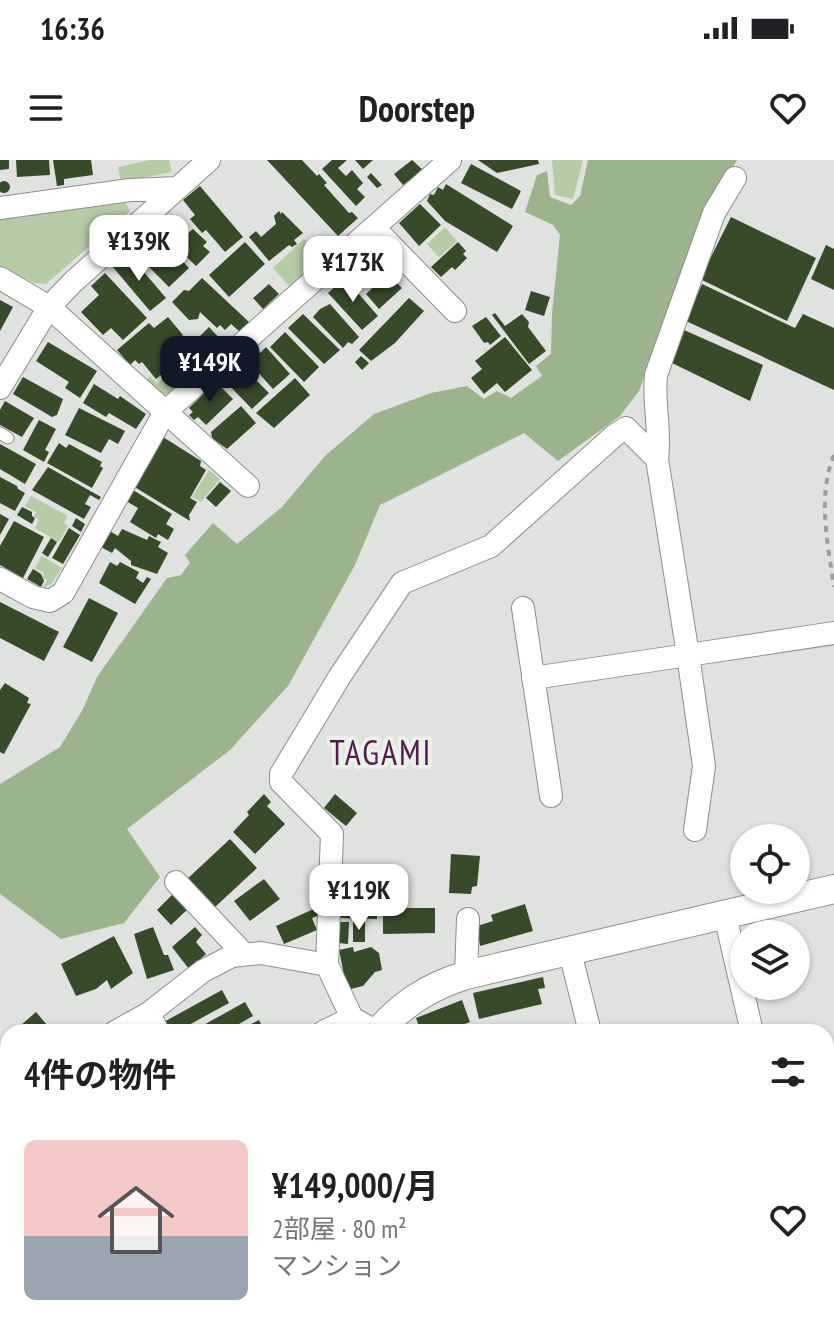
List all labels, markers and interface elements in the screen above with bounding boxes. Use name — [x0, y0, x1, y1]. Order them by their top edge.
text: 16:36 — [40, 9, 105, 48]
text: Doorstep — [359, 85, 475, 132]
icon: menu — [24, 86, 68, 130]
icon: heart — [766, 86, 810, 130]
pin: ¥139K — [83, 215, 195, 283]
text: ¥139K — [107, 224, 171, 257]
pin: ¥173K — [297, 236, 409, 304]
text: ¥173K — [321, 245, 385, 278]
pin: ¥149K — [154, 336, 266, 404]
text: ¥149K — [178, 345, 242, 378]
district label: TAGAMI — [329, 730, 433, 774]
map controls — [730, 824, 810, 1000]
button: locate — [730, 824, 810, 904]
pin: ¥119K — [303, 864, 415, 932]
text: ¥119K — [327, 873, 391, 906]
button: layers — [730, 920, 810, 1000]
icon: filters — [766, 1050, 810, 1094]
text: 4件の物件 — [24, 1052, 176, 1096]
text: ¥149,000/月 — [272, 1163, 439, 1207]
icon: home — [88, 1172, 184, 1268]
icon: heart — [766, 1198, 810, 1242]
text: 2部屋 · 80 m² — [272, 1212, 407, 1245]
text: マンション — [272, 1249, 402, 1282]

